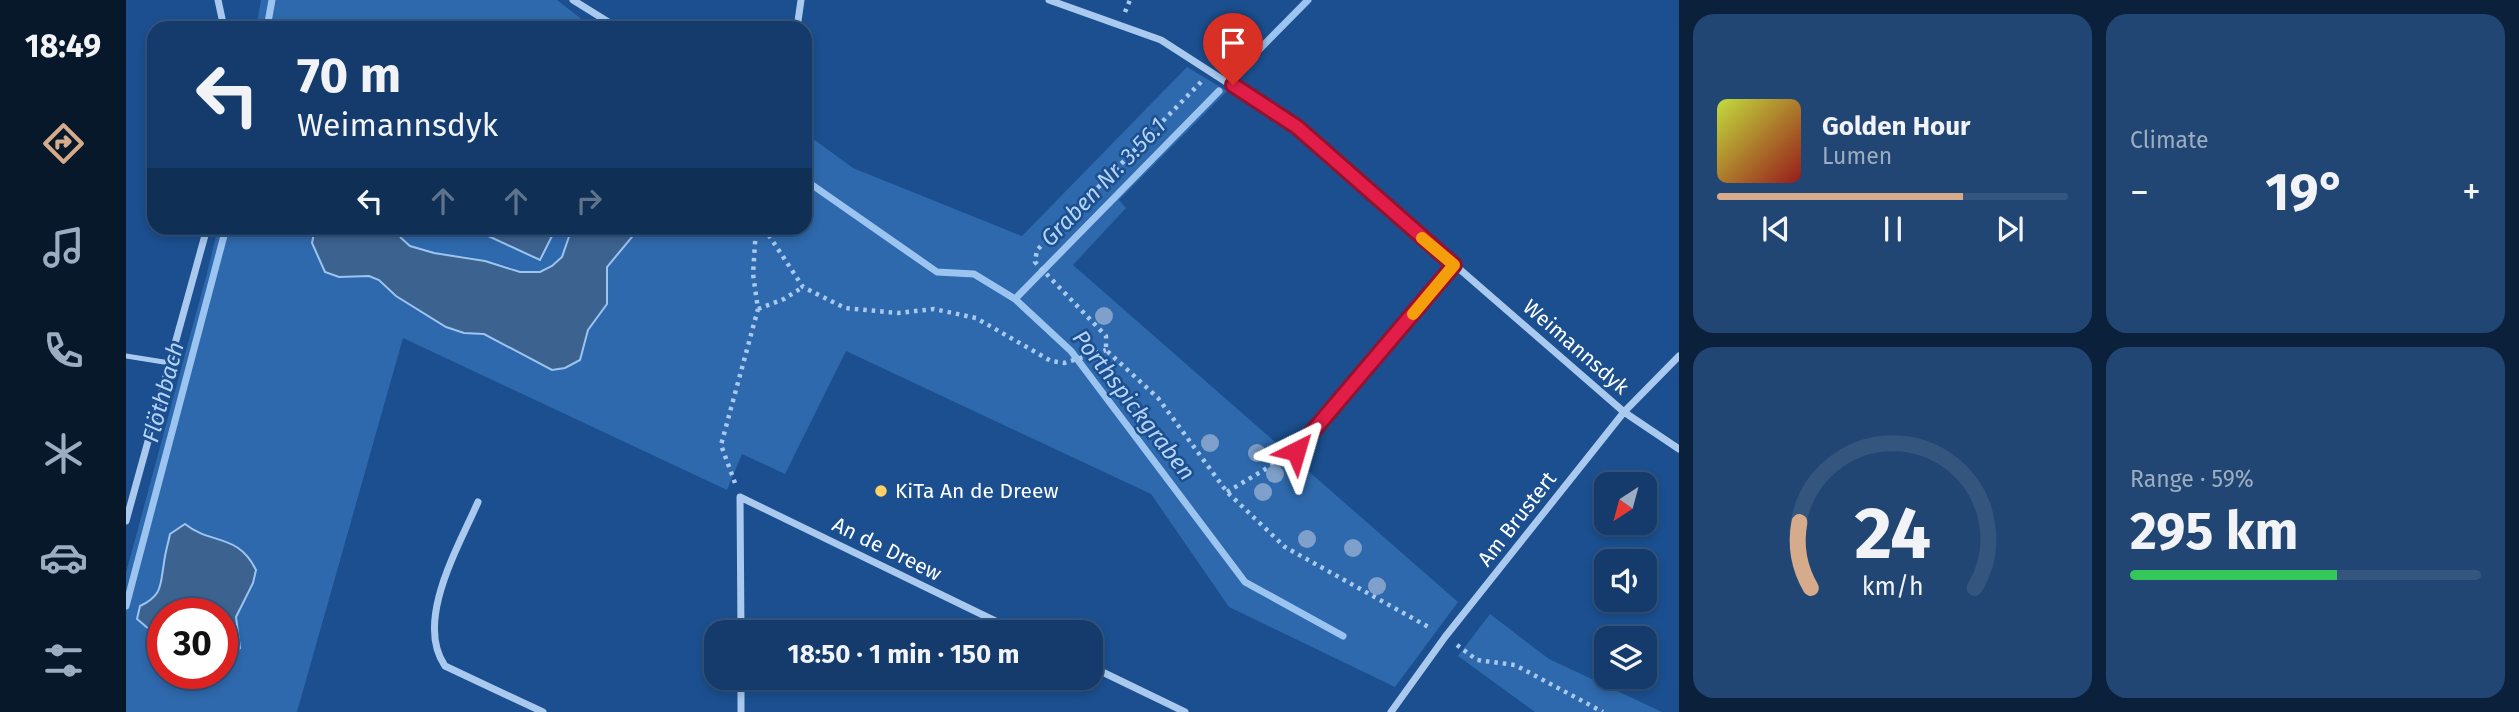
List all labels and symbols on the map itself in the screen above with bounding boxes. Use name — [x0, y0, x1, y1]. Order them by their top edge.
pin — [1203, 13, 1263, 85]
water label: Graben Nr. 3.56.1 — [1035, 112, 1171, 252]
street label: Weimannsdyk — [1518, 294, 1635, 400]
water label: Porthspickgraben — [1067, 324, 1201, 486]
water label: Flöthbach — [136, 339, 190, 445]
position arrow — [1259, 414, 1333, 488]
street label: Am Brustert — [1472, 466, 1562, 571]
north arrow — [1594, 472, 1657, 536]
place label: KiTa An de Dreew — [895, 478, 1059, 504]
marker: KiTa An de Dreew — [873, 483, 889, 499]
street label: An de Dreew — [828, 511, 946, 587]
speed limit sign: 30 — [147, 598, 238, 689]

